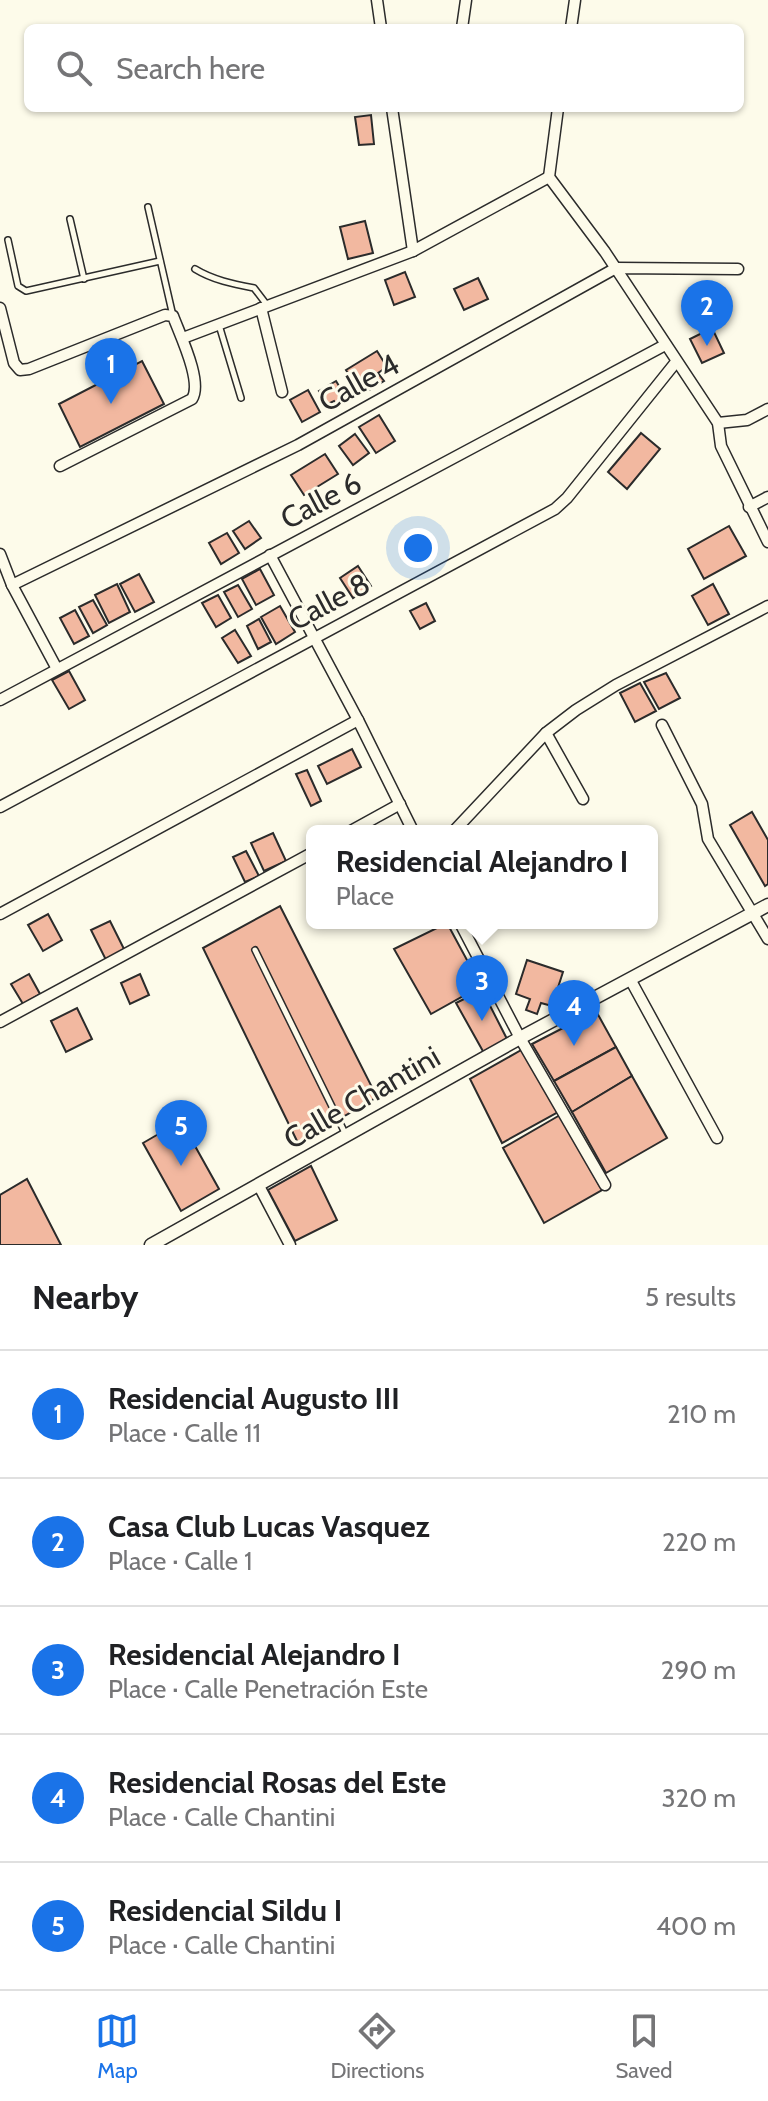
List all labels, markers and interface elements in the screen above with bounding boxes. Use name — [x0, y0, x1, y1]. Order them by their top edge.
search box — [24, 24, 744, 112]
icon: search — [52, 46, 96, 90]
text: Search here — [116, 50, 265, 87]
pin: 2 — [681, 280, 733, 346]
pin: 1 — [85, 338, 137, 404]
street label: Calle 4 — [312, 345, 405, 420]
street label: Calle 6 — [274, 464, 367, 537]
your location — [398, 528, 438, 568]
street label: Calle 8 — [282, 565, 376, 638]
popup — [306, 825, 658, 929]
text: Residencial Alejandro I — [336, 843, 628, 880]
text: Place — [336, 880, 394, 912]
pin: 3 — [456, 955, 508, 1021]
pin: 4 — [548, 980, 600, 1046]
street label: Calle Chantini — [277, 1038, 446, 1157]
pin: 5 — [155, 1100, 207, 1166]
text: Nearby — [32, 1276, 139, 1318]
text: 5 results — [645, 1281, 736, 1313]
text: Residencial Augusto III — [108, 1380, 400, 1417]
text: 1 — [53, 1398, 63, 1430]
text: 210 m — [667, 1398, 736, 1430]
text: Place · Calle 11 — [108, 1417, 261, 1449]
text: Casa Club Lucas Vasquez — [108, 1508, 430, 1545]
text: 2 — [51, 1526, 65, 1558]
text: 220 m — [662, 1526, 736, 1558]
text: Place · Calle 1 — [108, 1545, 252, 1577]
text: Residencial Alejandro I — [108, 1636, 401, 1673]
text: 3 — [51, 1654, 65, 1686]
text: 290 m — [661, 1654, 736, 1686]
text: Place · Calle Penetración Este — [108, 1673, 428, 1705]
text: Residencial Rosas del Este — [108, 1764, 446, 1801]
text: 4 — [50, 1782, 66, 1814]
text: 320 m — [662, 1782, 736, 1814]
text: Place · Calle Chantini — [108, 1801, 335, 1833]
text: Residencial Sildu I — [108, 1892, 342, 1929]
text: 5 — [51, 1910, 65, 1942]
text: 400 m — [656, 1910, 736, 1942]
text: Place · Calle Chantini — [108, 1929, 335, 1961]
tab: Map — [95, 2009, 139, 2084]
tab: Directions — [330, 2009, 424, 2084]
tab: Saved — [615, 2009, 673, 2084]

